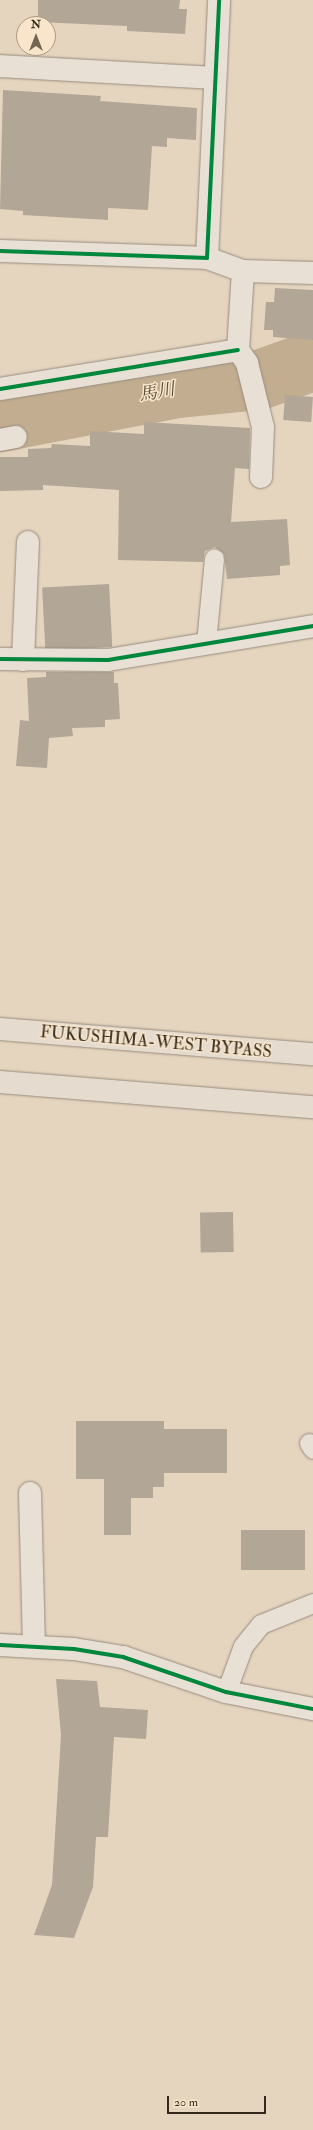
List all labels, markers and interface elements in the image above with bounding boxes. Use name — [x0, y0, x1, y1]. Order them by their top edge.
north arrow — [16, 16, 56, 56]
text: N — [31, 18, 41, 31]
water label: 馬川 — [137, 379, 177, 407]
street label: FUKUSHIMA-WEST BYPASS — [39, 1022, 273, 1062]
scale bar — [169, 2088, 268, 2114]
text: 20 m — [174, 2095, 198, 2110]

